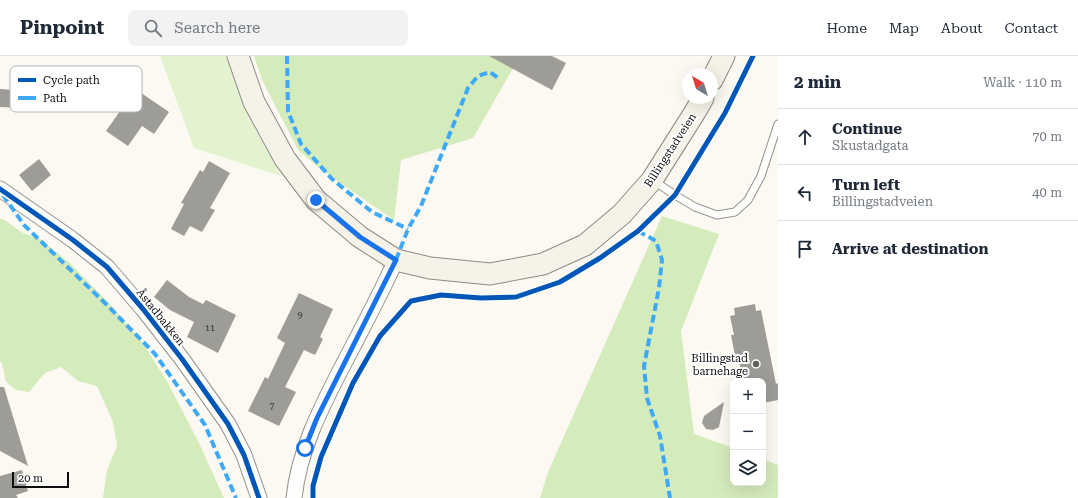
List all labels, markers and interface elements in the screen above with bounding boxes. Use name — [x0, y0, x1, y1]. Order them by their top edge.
search box — [128, 10, 408, 46]
text: Pinpoint — [20, 16, 104, 39]
icon: search — [142, 17, 164, 39]
text: Search here — [174, 19, 260, 37]
text: Home — [826, 20, 867, 36]
text: Map — [889, 20, 919, 36]
text: About — [941, 20, 983, 36]
text: Contact — [1005, 20, 1058, 36]
legend — [10, 66, 142, 112]
north arrow — [682, 68, 718, 104]
text: 2 min — [794, 72, 841, 92]
text: Cycle path — [43, 74, 100, 87]
text: Walk · 110 m — [983, 75, 1062, 90]
text: Path — [43, 92, 67, 105]
street label: Billingstadveien — [642, 111, 699, 190]
text: Continue — [832, 120, 902, 138]
icon: ahead — [794, 126, 816, 148]
text: 70 m — [1032, 129, 1062, 144]
text: Skustadgata — [832, 138, 908, 153]
text: Turn left — [832, 176, 900, 194]
icon: left — [794, 182, 816, 204]
text: 40 m — [1032, 185, 1062, 200]
route end — [307, 191, 325, 209]
text: Billingstadveien — [832, 194, 933, 209]
icon: arrive — [794, 238, 816, 260]
text: Arrive at destination — [832, 240, 988, 258]
street label: Åstadbakken — [134, 286, 188, 348]
house number: 9 — [297, 310, 303, 320]
house number: 11 — [205, 323, 215, 333]
place label: Billingstad barnehage — [691, 352, 748, 378]
marker: Billingstad barnehage — [751, 359, 761, 369]
map controls — [730, 378, 766, 486]
button: + — [730, 378, 766, 414]
house number: 7 — [269, 401, 275, 411]
button: − — [730, 414, 766, 450]
route start — [296, 439, 314, 457]
button: layers — [730, 450, 766, 486]
scale bar — [12, 470, 69, 489]
text: 20 m — [18, 472, 43, 485]

